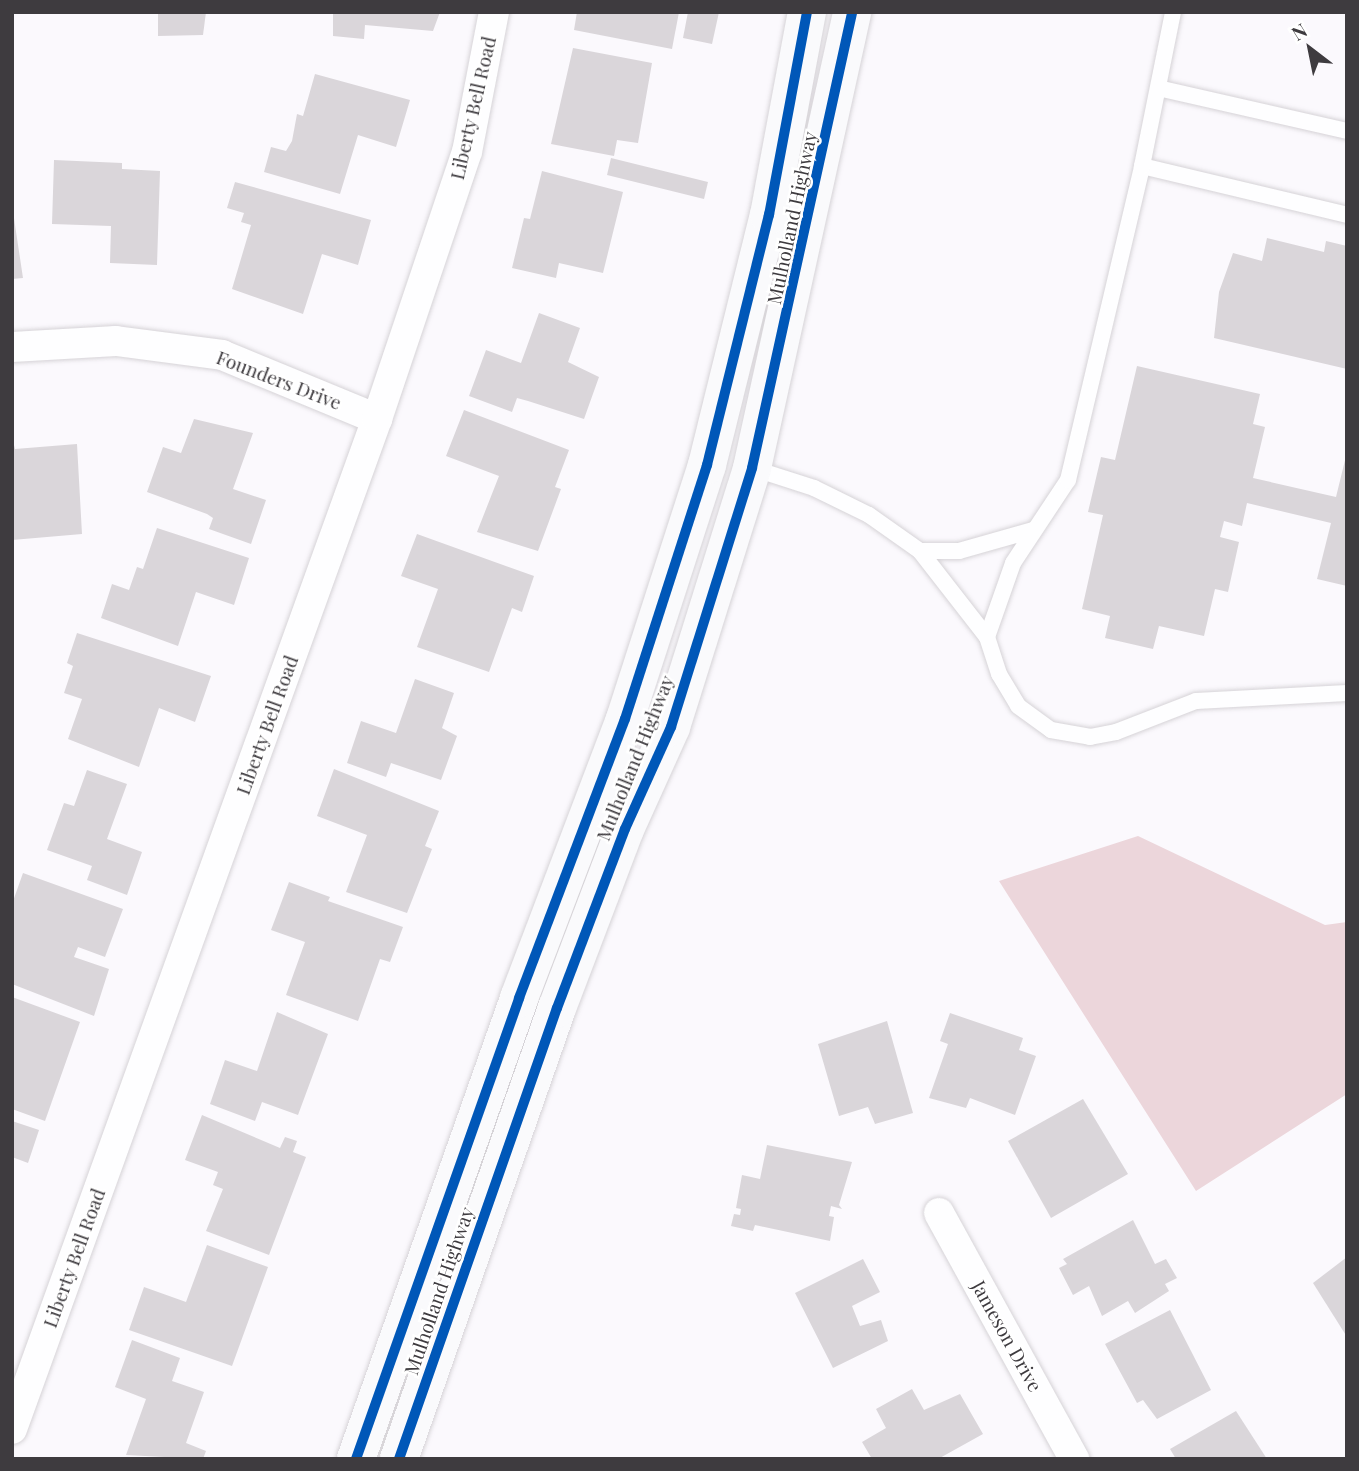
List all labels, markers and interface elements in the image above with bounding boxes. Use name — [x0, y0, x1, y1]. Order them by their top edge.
north arrow — [1275, 14, 1345, 84]
text: N — [1286, 17, 1312, 46]
street label: Liberty Bell Road — [445, 34, 501, 182]
street label: Mulholland Highway — [763, 130, 821, 306]
street label: Founders Drive — [213, 346, 345, 414]
street label: Liberty Bell Road — [231, 652, 303, 798]
street label: Mulholland Highway — [591, 672, 679, 844]
street label: Liberty Bell Road — [38, 1185, 110, 1331]
street label: Mulholland Highway — [400, 1204, 478, 1378]
street label: Jameson Drive — [967, 1277, 1047, 1395]

